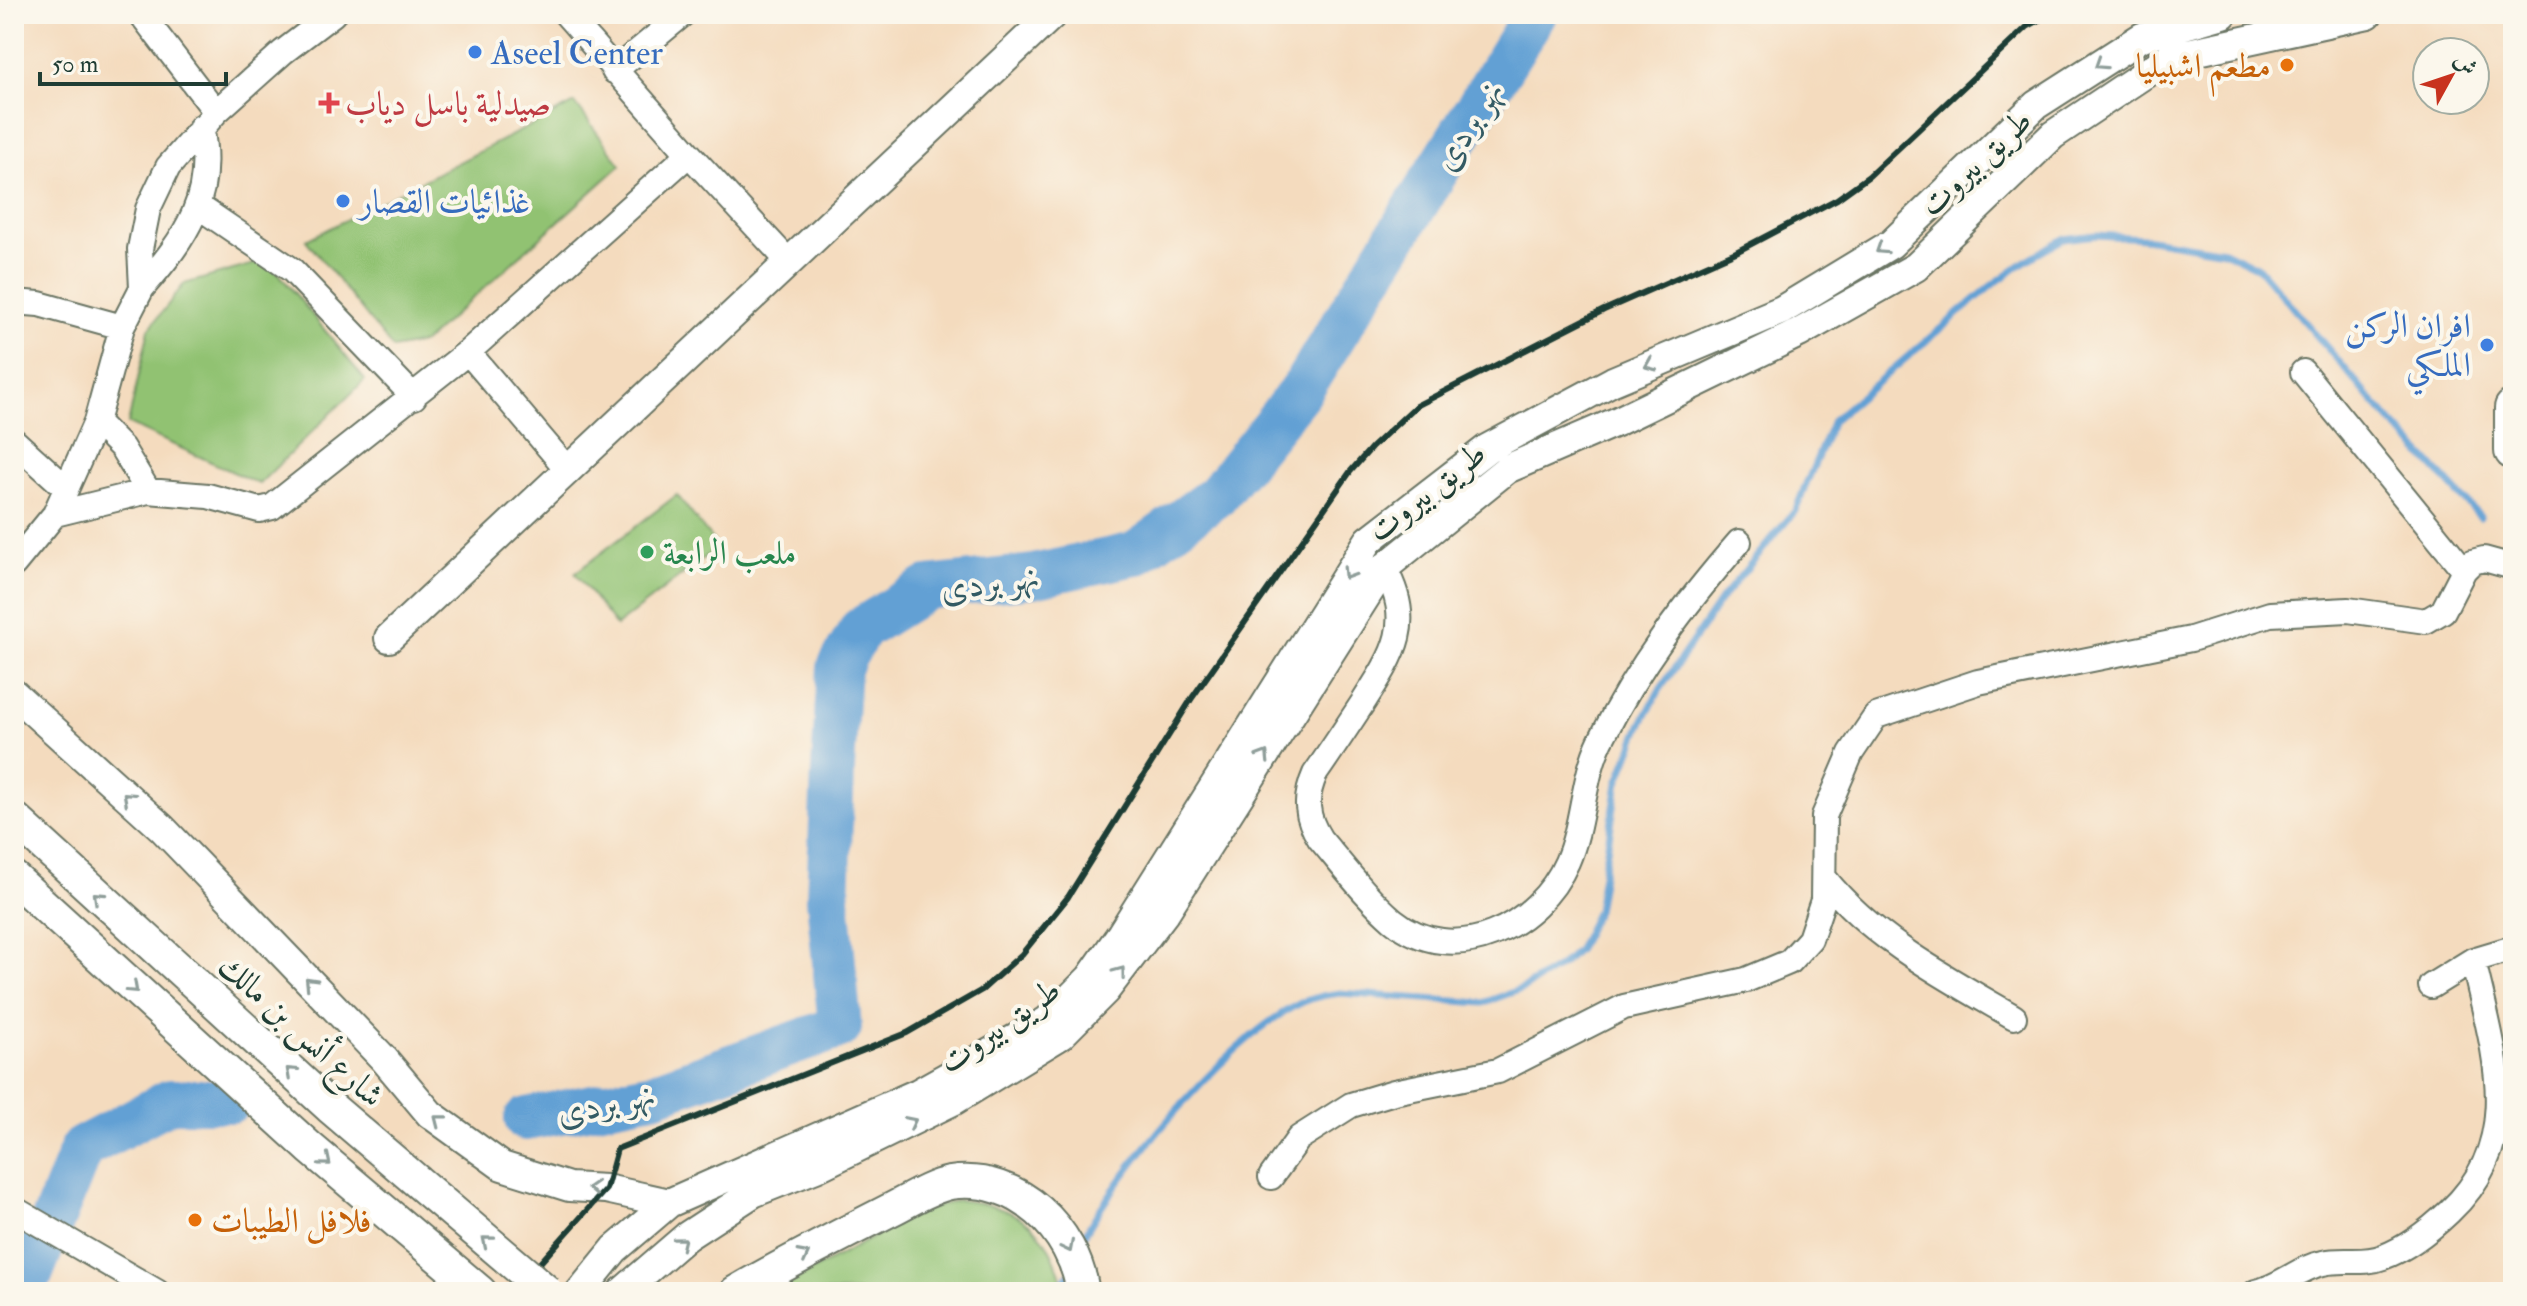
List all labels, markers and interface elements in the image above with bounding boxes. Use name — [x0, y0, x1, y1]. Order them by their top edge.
place label: Aseel Center — [490, 32, 663, 75]
scale bar — [40, 36, 226, 86]
north arrow — [2411, 36, 2491, 116]
marker: Aseel Center — [466, 43, 484, 61]
place label: مطعم اشبيليا — [2136, 45, 2271, 97]
text: ش — [2448, 46, 2483, 81]
text: 50 m — [52, 49, 99, 80]
one-way arrow — [2094, 54, 2109, 69]
marker: مطعم اشبيليا — [2278, 56, 2296, 74]
water label: نهر بردى — [1423, 71, 1514, 179]
place label: صيدلية باسل دياب — [345, 83, 551, 127]
marker: صيدلية باسل دياب — [320, 94, 338, 112]
street label: طريق بيروت — [1910, 100, 2042, 226]
place label: غذائيات القصار — [356, 181, 530, 224]
marker: غذائيات القصار — [334, 192, 352, 210]
one-way arrow — [1876, 239, 1890, 254]
place label: افران الركن الملكي — [2345, 305, 2471, 396]
marker: افران الركن الملكي — [2478, 336, 2496, 354]
one-way arrow — [1644, 356, 1658, 372]
street label: طريق بيروت — [1359, 432, 1495, 552]
place label: ملعب الرابعة — [663, 532, 796, 575]
marker: ملعب الرابعة — [638, 543, 656, 561]
water label: نهر بردى — [938, 553, 1043, 612]
one-way arrow — [1342, 565, 1357, 580]
one-way arrow — [1255, 750, 1270, 765]
one-way arrow — [122, 793, 137, 807]
one-way arrow — [93, 892, 108, 906]
street label: شارع أنس بن مالك — [205, 943, 395, 1122]
one-way arrow — [1110, 966, 1124, 981]
street label: طريق بيروت — [930, 969, 1069, 1084]
one-way arrow — [305, 977, 319, 991]
one-way arrow — [124, 978, 138, 993]
one-way arrow — [285, 1067, 300, 1081]
water label: نهر بردى — [553, 1071, 660, 1136]
one-way arrow — [433, 1115, 448, 1129]
one-way arrow — [902, 1117, 917, 1132]
one-way arrow — [317, 1151, 332, 1166]
one-way arrow — [586, 1180, 599, 1197]
place label: فلافل الطيبات — [211, 1200, 372, 1244]
marker: فلافل الطيبات — [186, 1211, 204, 1229]
one-way arrow — [482, 1236, 497, 1251]
one-way arrow — [672, 1237, 687, 1251]
one-way arrow — [1059, 1239, 1074, 1254]
one-way arrow — [796, 1249, 811, 1264]

